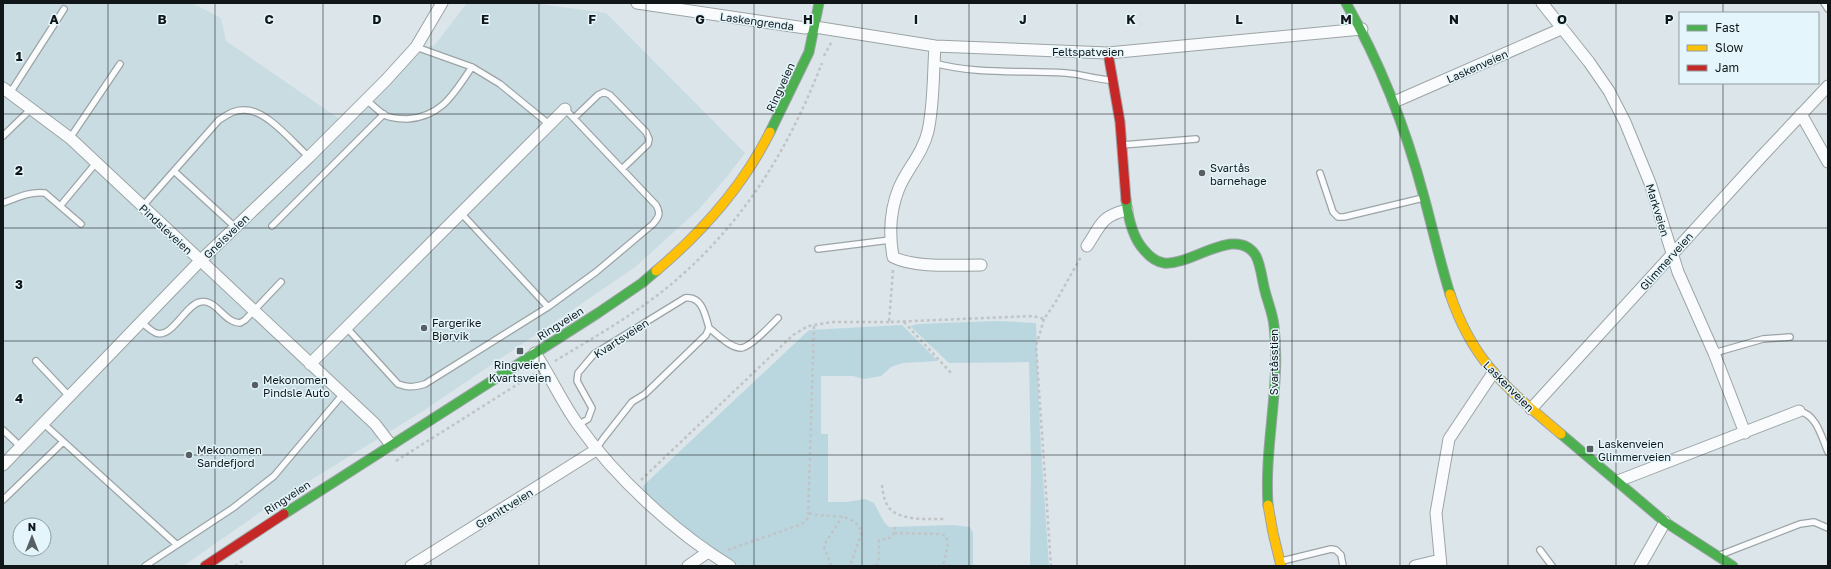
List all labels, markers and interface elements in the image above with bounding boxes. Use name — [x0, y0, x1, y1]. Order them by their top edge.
street label: Laskengrenda — [719, 9, 795, 33]
text: A — [49, 11, 59, 27]
text: B — [157, 11, 167, 27]
text: C — [264, 11, 274, 27]
text: D — [372, 11, 382, 27]
text: E — [481, 11, 489, 27]
text: F — [588, 11, 596, 27]
text: G — [695, 11, 705, 27]
text: H — [803, 11, 813, 27]
text: I — [914, 11, 918, 27]
text: J — [1019, 11, 1027, 27]
text: K — [1126, 11, 1136, 27]
text: L — [1235, 11, 1243, 27]
text: M — [1340, 11, 1352, 27]
text: N — [1449, 11, 1459, 27]
text: O — [1557, 11, 1567, 27]
text: P — [1665, 11, 1674, 27]
legend — [1679, 12, 1819, 84]
text: Fast — [1715, 20, 1740, 35]
text: Slow — [1715, 40, 1743, 55]
street label: Feltspatveien — [1052, 45, 1124, 58]
street label: Laskenveien — [1444, 47, 1510, 85]
text: 1 — [16, 48, 23, 64]
text: Jam — [1715, 60, 1739, 75]
street label: Ringveien — [763, 61, 797, 113]
place label: Svartås barnehage — [1210, 161, 1267, 187]
text: 2 — [15, 162, 23, 178]
marker: Svartås barnehage — [1197, 168, 1207, 178]
street label: Markveien — [1644, 182, 1672, 238]
street label: Pindsleveien — [137, 201, 195, 257]
street label: Gneisveien — [201, 211, 251, 261]
street label: Glimmerveien — [1637, 229, 1695, 293]
text: 3 — [15, 276, 23, 292]
street label: Ringveien — [534, 304, 586, 342]
place label: Fargerike Bjørvik — [432, 316, 481, 342]
street label: Kvartsveien — [591, 316, 651, 360]
marker: Fargerike Bjørvik — [419, 323, 429, 333]
street label: Svartåsstien — [1267, 329, 1280, 395]
marker: Ringveien Kvartsveien — [515, 346, 525, 356]
place label: Ringveien Kvartsveien — [489, 358, 551, 384]
street label: Laskenveien — [1481, 358, 1537, 414]
place label: Mekonomen Pindsle Auto — [263, 373, 330, 399]
marker: Mekonomen Pindsle Auto — [250, 380, 260, 390]
text: 4 — [15, 390, 23, 406]
place label: Laskenveien Glimmerveien — [1598, 437, 1671, 463]
place label: Mekonomen Sandefjord — [197, 443, 262, 469]
marker: Laskenveien Glimmerveien — [1585, 444, 1595, 454]
marker: Mekonomen Sandefjord — [184, 450, 194, 460]
street label: Ringveien — [261, 477, 313, 517]
street label: Granittveien — [473, 485, 535, 531]
north arrow — [12, 517, 52, 557]
text: N — [28, 520, 36, 533]

